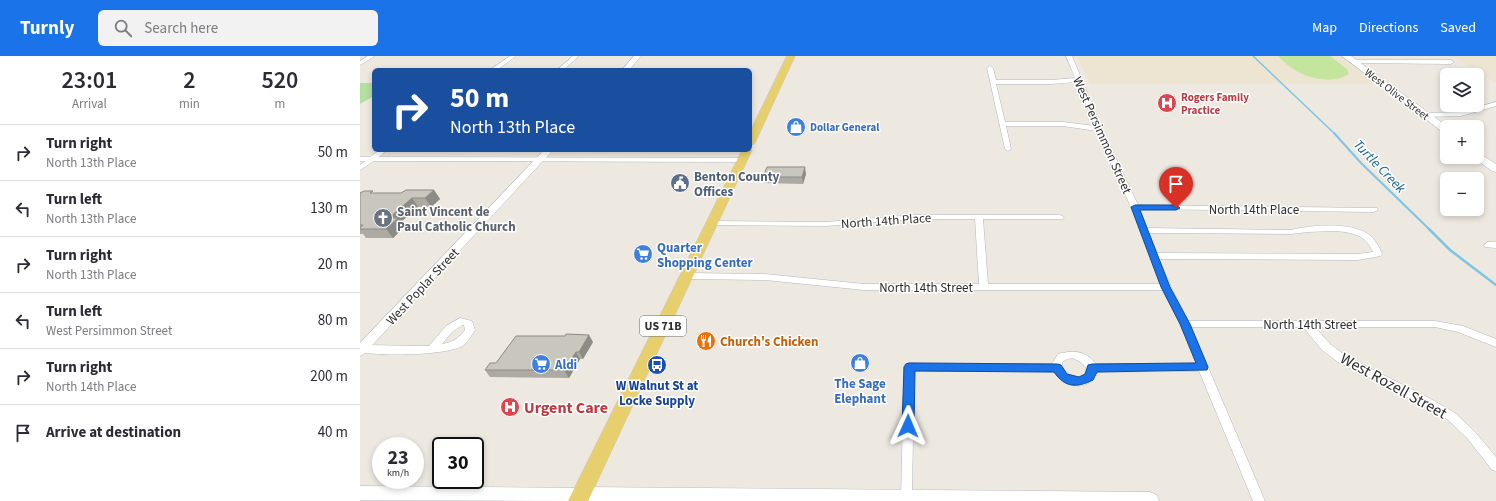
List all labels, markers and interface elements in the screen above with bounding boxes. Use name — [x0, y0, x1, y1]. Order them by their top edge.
search box — [98, 10, 378, 46]
text: Turnly — [20, 15, 74, 42]
icon: search — [112, 17, 134, 39]
text: Search here — [144, 18, 218, 39]
text: Map — [1312, 18, 1337, 38]
text: Directions — [1359, 18, 1418, 38]
text: Saved — [1440, 18, 1476, 38]
text: 23:01 — [62, 63, 117, 98]
text: 2 — [183, 63, 196, 98]
text: 520 — [262, 63, 298, 98]
street label: West Olive Street — [1361, 65, 1432, 124]
map controls — [1440, 68, 1484, 216]
button: layers — [1440, 68, 1484, 112]
street label: West Persimmon Street — [1068, 74, 1136, 197]
text: 50 m — [450, 78, 509, 118]
icon: right — [384, 84, 436, 136]
place label: Rogers Family Practice — [1181, 90, 1249, 118]
hospital icon: Rogers Family Practice — [1156, 92, 1178, 114]
text: Arrival — [72, 95, 107, 113]
text: min — [179, 95, 200, 113]
text: m — [275, 95, 285, 113]
text: North 13th Place — [450, 115, 575, 140]
shop icon: Dollar General — [785, 116, 807, 138]
place label: Dollar General — [810, 120, 880, 135]
button: + — [1440, 120, 1484, 164]
text: Turn right — [46, 133, 112, 154]
water label: Turtle Creek — [1349, 135, 1410, 198]
icon: right — [12, 142, 34, 164]
text: 50 m — [318, 142, 348, 163]
text: North 13th Place — [46, 154, 136, 172]
pin — [1159, 167, 1193, 208]
place label: Benton County Offices — [694, 168, 780, 201]
public building icon: Benton County Offices — [669, 172, 691, 194]
button: − — [1440, 172, 1484, 216]
icon: arrive — [1165, 173, 1187, 195]
text: Turn left — [46, 189, 102, 210]
icon: left — [12, 198, 34, 220]
text: 130 m — [310, 198, 348, 219]
street label: North 14th Place — [1209, 201, 1299, 219]
place label: Saint Vincent de Paul Catholic Church — [397, 203, 516, 236]
church icon: Saint Vincent de Paul Catholic Church — [372, 207, 394, 229]
street label: North 14th Place — [840, 209, 932, 233]
text: North 13th Place — [46, 210, 136, 228]
place label: Quarter Shopping Center — [657, 239, 754, 272]
supermarket icon: Quarter Shopping Center — [632, 243, 654, 265]
street label: West Poplar Street — [382, 244, 464, 329]
text: Turn right — [46, 245, 112, 266]
icon: right — [12, 254, 34, 276]
text: 20 m — [318, 254, 348, 275]
text: North 13th Place — [46, 266, 136, 284]
street label: North 14th Street — [879, 279, 973, 297]
text: Turn left — [46, 301, 102, 322]
icon: left — [12, 310, 34, 332]
text: 80 m — [318, 310, 348, 331]
road number: US 71B — [640, 316, 686, 336]
street label: North 14th Street — [1263, 316, 1357, 334]
text: West Persimmon Street — [46, 322, 172, 340]
restaurant icon: Church's Chicken — [695, 330, 717, 352]
place label: Church's Chicken — [720, 333, 819, 351]
street label: West Rozell Street — [1336, 347, 1451, 425]
shop icon: The Sage Elephant — [849, 352, 871, 374]
supermarket icon: Aldi — [530, 353, 552, 375]
bus stop icon: W Walnut St at Locke Supply — [646, 354, 668, 376]
place label: Aldi — [554, 356, 577, 374]
text: Turn right — [46, 357, 112, 378]
icon: right — [12, 366, 34, 388]
text: 200 m — [310, 366, 348, 387]
place label: The Sage Elephant — [834, 375, 886, 408]
place label: W Walnut St at Locke Supply — [616, 377, 698, 410]
text: North 14th Place — [46, 378, 136, 396]
hospital icon: Urgent Care — [499, 396, 521, 418]
place label: Urgent Care — [524, 397, 608, 419]
position arrow — [887, 405, 929, 447]
icon: arrive — [12, 422, 34, 444]
text: Arrive at destination — [46, 422, 181, 443]
text: 40 m — [318, 422, 348, 443]
speed limit sign: 30 — [432, 437, 484, 489]
text: 23 — [387, 444, 409, 472]
text: km/h — [387, 466, 409, 480]

